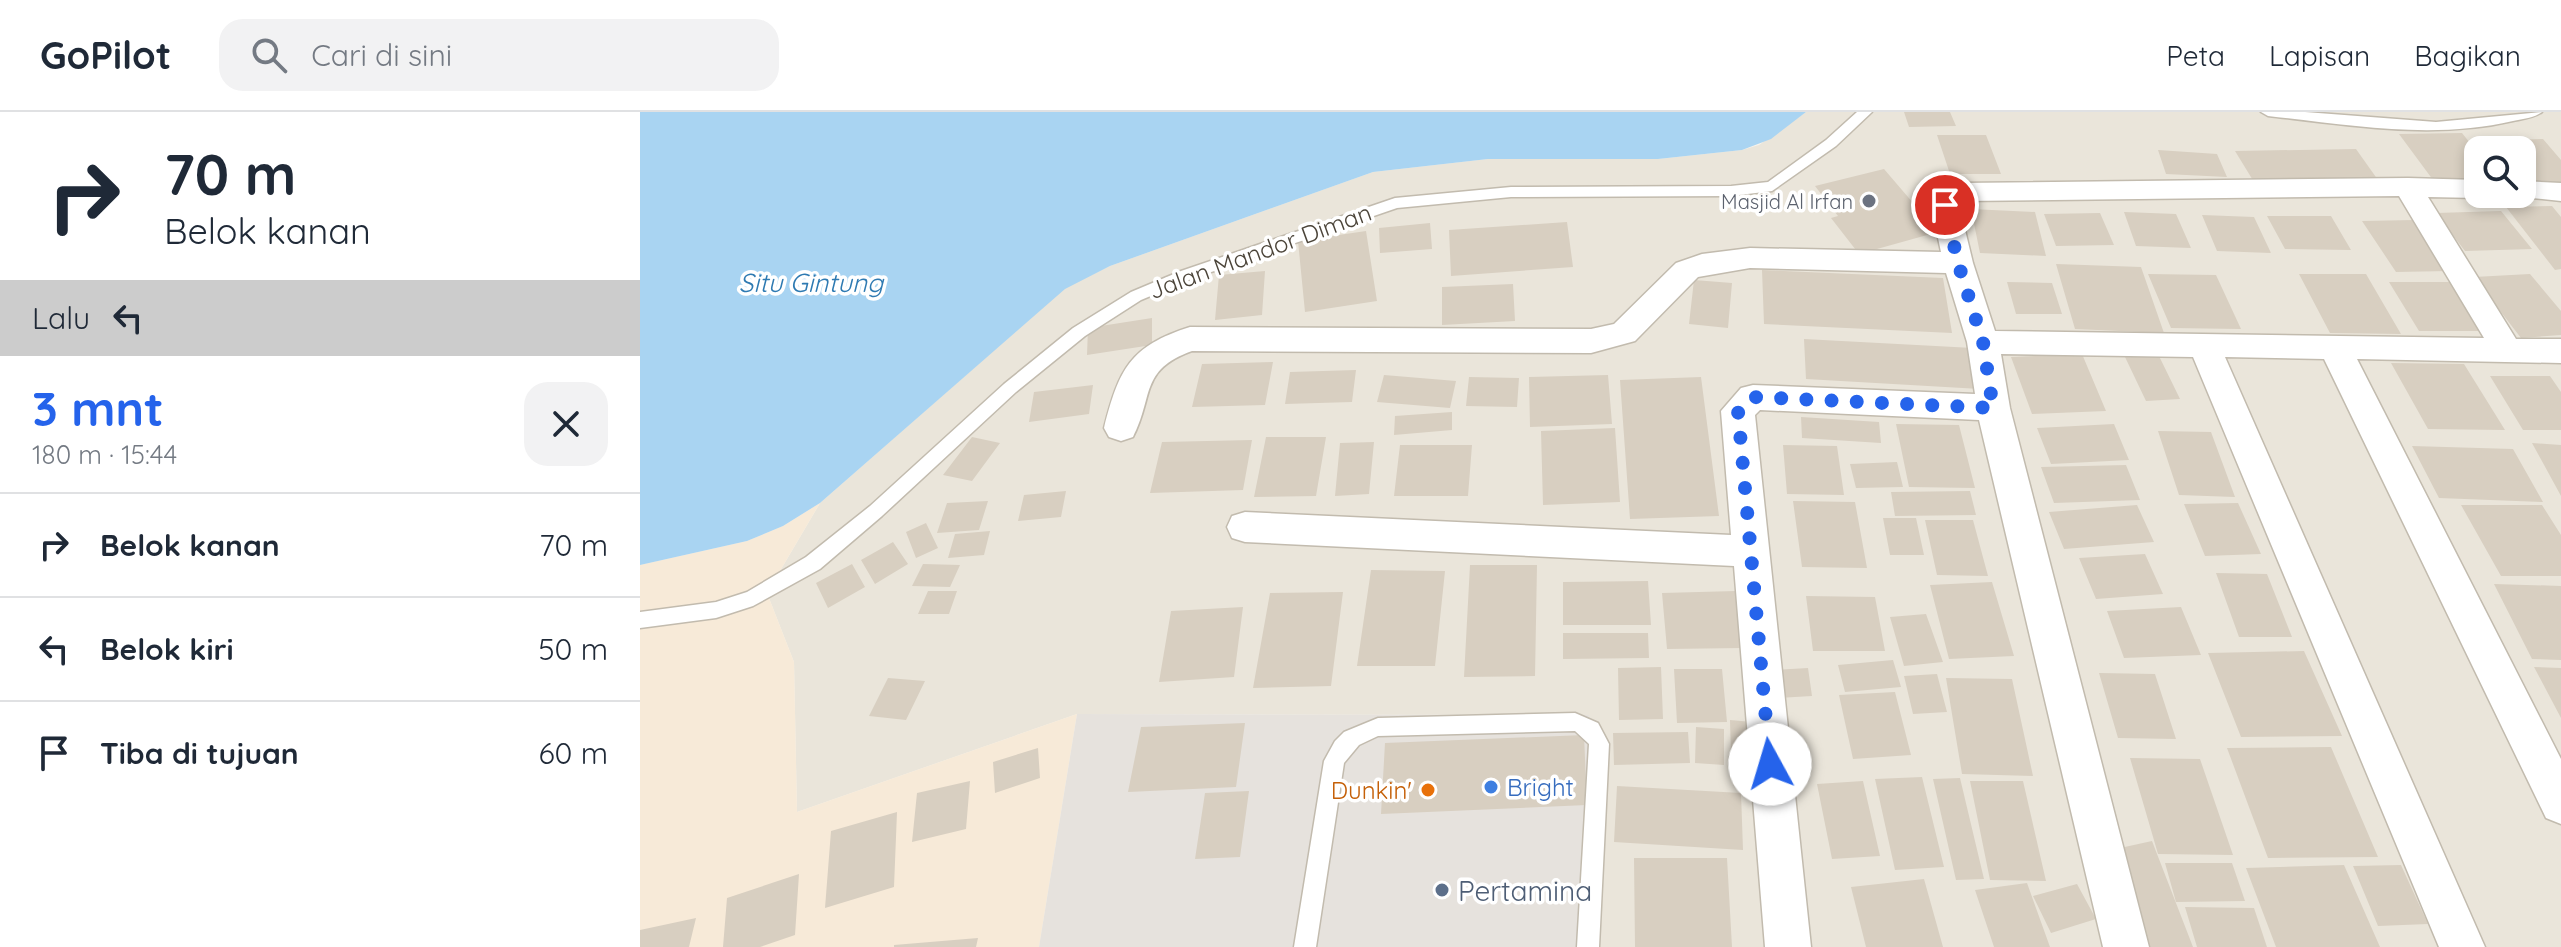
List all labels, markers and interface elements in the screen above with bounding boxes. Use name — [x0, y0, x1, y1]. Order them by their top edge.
search box — [219, 19, 779, 91]
text: GoPilot — [40, 31, 171, 79]
icon: search — [247, 33, 291, 77]
text: Cari di sini — [311, 36, 452, 74]
text: Peta — [2166, 38, 2225, 73]
text: Lapisan — [2269, 38, 2370, 73]
text: Bagikan — [2414, 38, 2521, 73]
map controls — [2464, 136, 2536, 208]
button: search — [2464, 136, 2536, 208]
text: 70 m — [164, 139, 296, 209]
icon: right — [32, 144, 136, 248]
pin — [1911, 171, 1979, 239]
icon: arrive — [1923, 183, 1967, 227]
place label: Masjid Al Irfan — [1721, 189, 1853, 214]
marker: Masjid Al Irfan — [1860, 192, 1878, 210]
street label: Jalan Mandor Diman — [1145, 197, 1375, 305]
text: Belok kanan — [164, 208, 371, 253]
water label: Situ Gintung — [739, 266, 885, 299]
icon: left — [106, 296, 150, 340]
text: Lalu — [32, 299, 90, 337]
text: 3 mnt — [32, 378, 164, 438]
button: close — [524, 382, 608, 466]
text: 180 m · 15:44 — [32, 438, 177, 471]
icon: right — [32, 523, 76, 567]
text: Belok kanan — [100, 526, 280, 564]
text: 70 m — [539, 526, 608, 564]
icon: left — [32, 627, 76, 671]
text: Belok kiri — [100, 630, 234, 668]
text: 50 m — [538, 630, 608, 668]
position arrow — [1728, 722, 1812, 806]
icon: arrive — [32, 731, 76, 775]
text: Tiba di tujuan — [100, 734, 299, 772]
text: 60 m — [538, 734, 608, 772]
place label: Bright — [1507, 772, 1574, 802]
place label: Dunkin' — [1331, 775, 1412, 805]
marker: Bright — [1482, 778, 1500, 796]
marker: Dunkin' — [1419, 781, 1437, 799]
place label: Pertamina — [1458, 873, 1592, 908]
marker: Pertamina — [1433, 881, 1451, 899]

